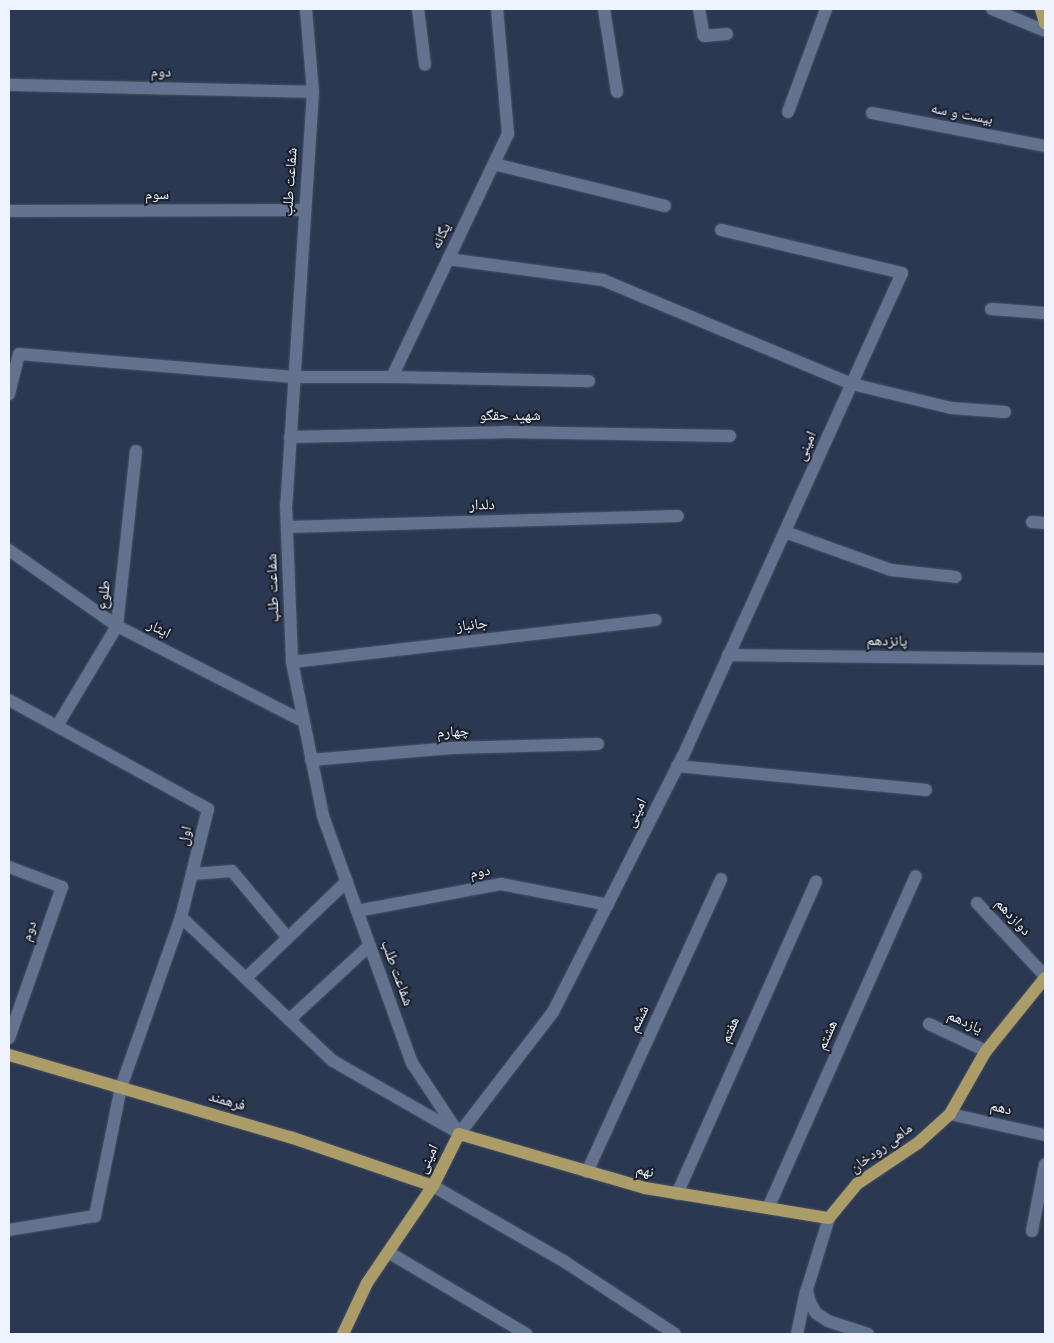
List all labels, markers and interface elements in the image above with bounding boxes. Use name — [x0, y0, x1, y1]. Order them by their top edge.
street label: دوم — [151, 63, 171, 81]
street label: بیست و سه — [929, 99, 995, 129]
street label: شفاعت طلب — [279, 147, 301, 217]
street label: سوم — [145, 186, 169, 204]
street label: یگانه — [427, 220, 455, 252]
street label: شهید حقگو — [479, 407, 541, 425]
street label: امینی — [792, 428, 820, 464]
street label: دلدار — [469, 496, 495, 514]
street label: شفاعت طلب — [263, 553, 283, 623]
street label: طلوع — [93, 579, 115, 611]
street label: جانباز — [455, 614, 489, 636]
street label: ایثار — [144, 616, 174, 642]
street label: پانزدهم — [866, 632, 908, 650]
street label: چهارم — [436, 722, 470, 742]
street label: امینی — [621, 795, 651, 831]
street label: اول — [174, 824, 196, 848]
street label: دوم — [468, 861, 492, 883]
street label: دوازدهم — [991, 895, 1035, 939]
street label: دوم — [17, 918, 41, 944]
street label: شفاعت طلب — [377, 938, 417, 1008]
street label: ششم — [625, 1003, 653, 1035]
street label: یازدهم — [945, 1006, 985, 1038]
street label: هفتم — [716, 1014, 744, 1046]
street label: هشتم — [812, 1017, 842, 1053]
street label: فرهمند — [206, 1087, 248, 1115]
street label: دهم — [988, 1097, 1014, 1119]
street label: ماهی رودخان — [846, 1119, 916, 1177]
street label: امینی — [413, 1141, 443, 1177]
street label: نهم — [634, 1160, 656, 1182]

